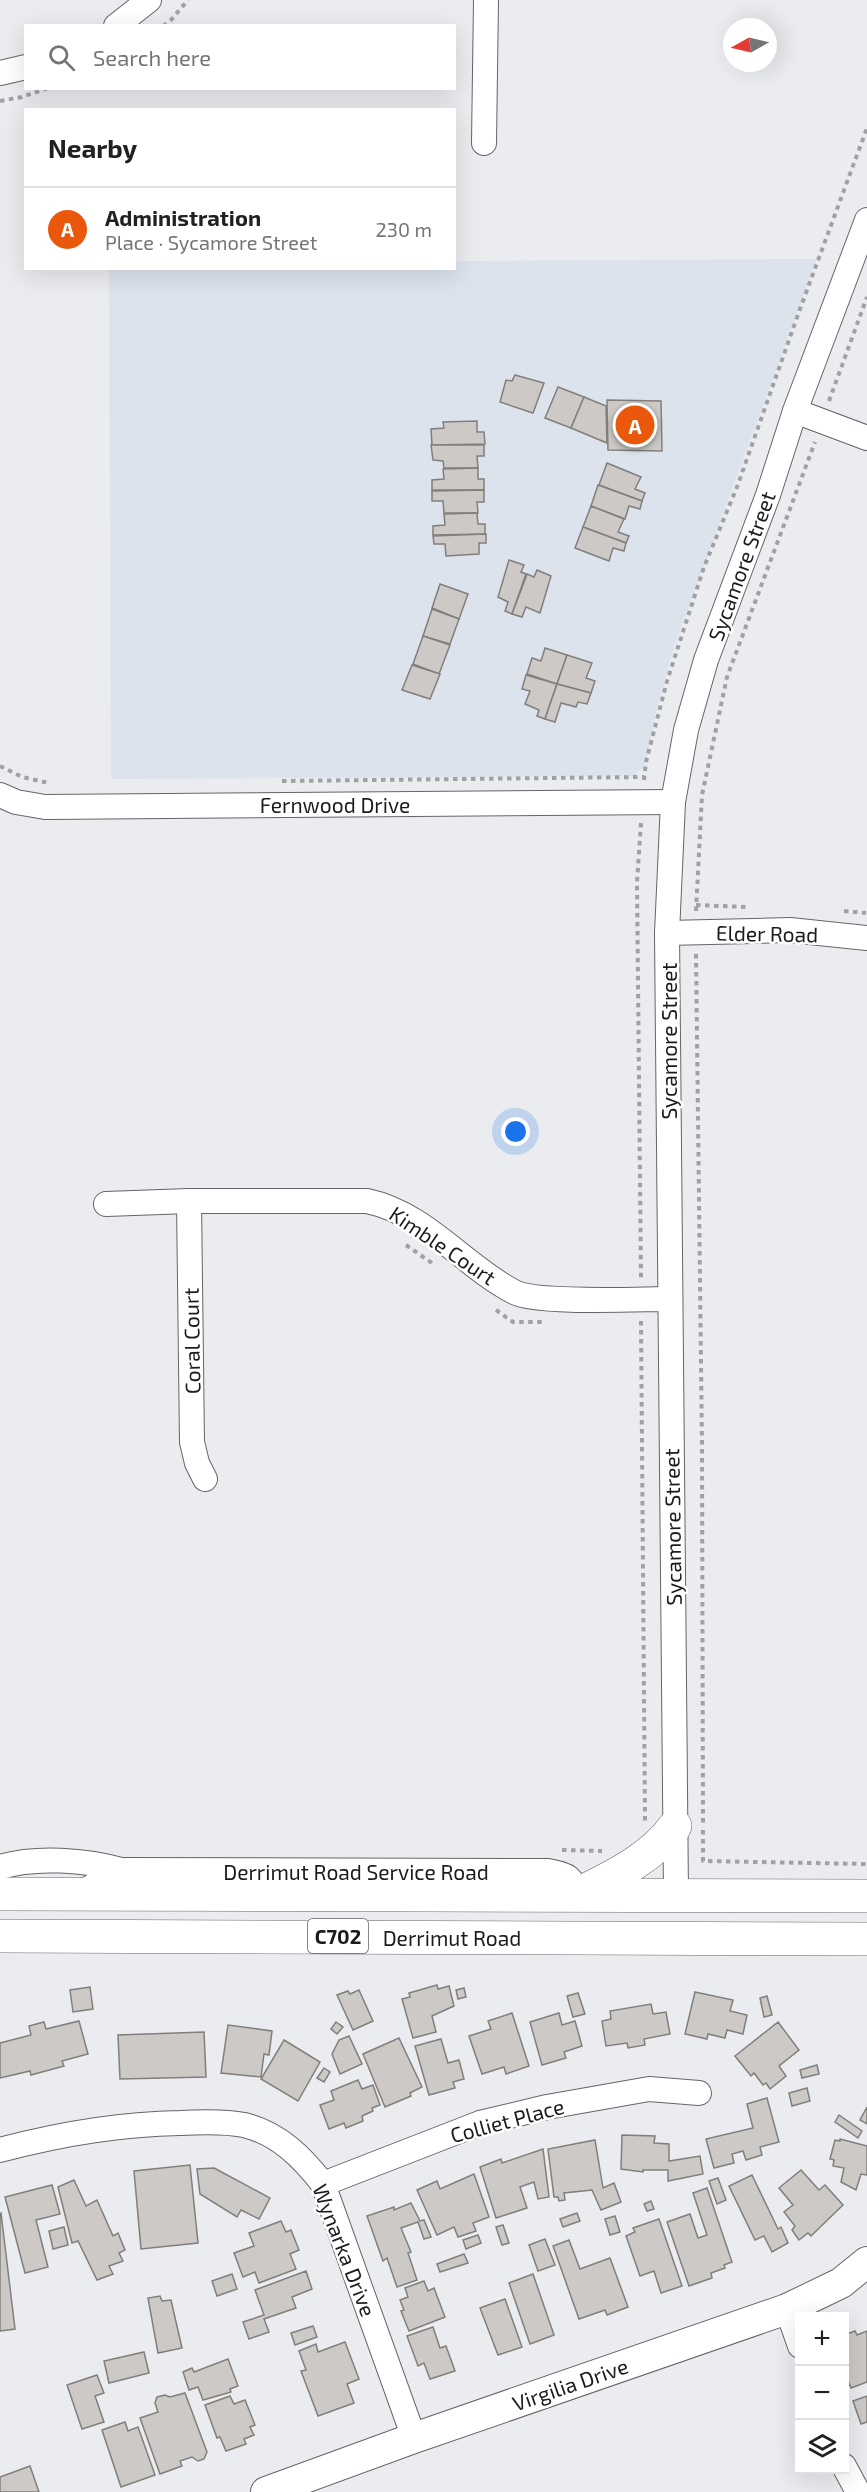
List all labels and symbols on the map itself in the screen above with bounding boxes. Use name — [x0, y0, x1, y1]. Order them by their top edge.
north arrow — [723, 18, 777, 72]
pin: A — [616, 402, 654, 448]
street label: Sycamore Street — [702, 488, 780, 644]
street label: Fernwood Drive — [260, 792, 410, 817]
street label: Elder Road — [716, 920, 818, 946]
street label: Sycamore Street — [656, 962, 681, 1120]
your location — [501, 1117, 530, 1146]
street label: Kimble Court — [385, 1200, 501, 1290]
street label: Coral Court — [178, 1288, 204, 1394]
street label: Sycamore Street — [658, 1448, 686, 1606]
street label: Derrimut Road Service Road — [223, 1859, 489, 1884]
road number: C702 — [308, 1919, 368, 1953]
street label: Derrimut Road — [383, 1925, 521, 1950]
street label: Colliet Place — [447, 2093, 567, 2147]
street label: Wynarka Drive — [308, 2180, 382, 2320]
street label: Virgilia Drive — [509, 2353, 631, 2415]

